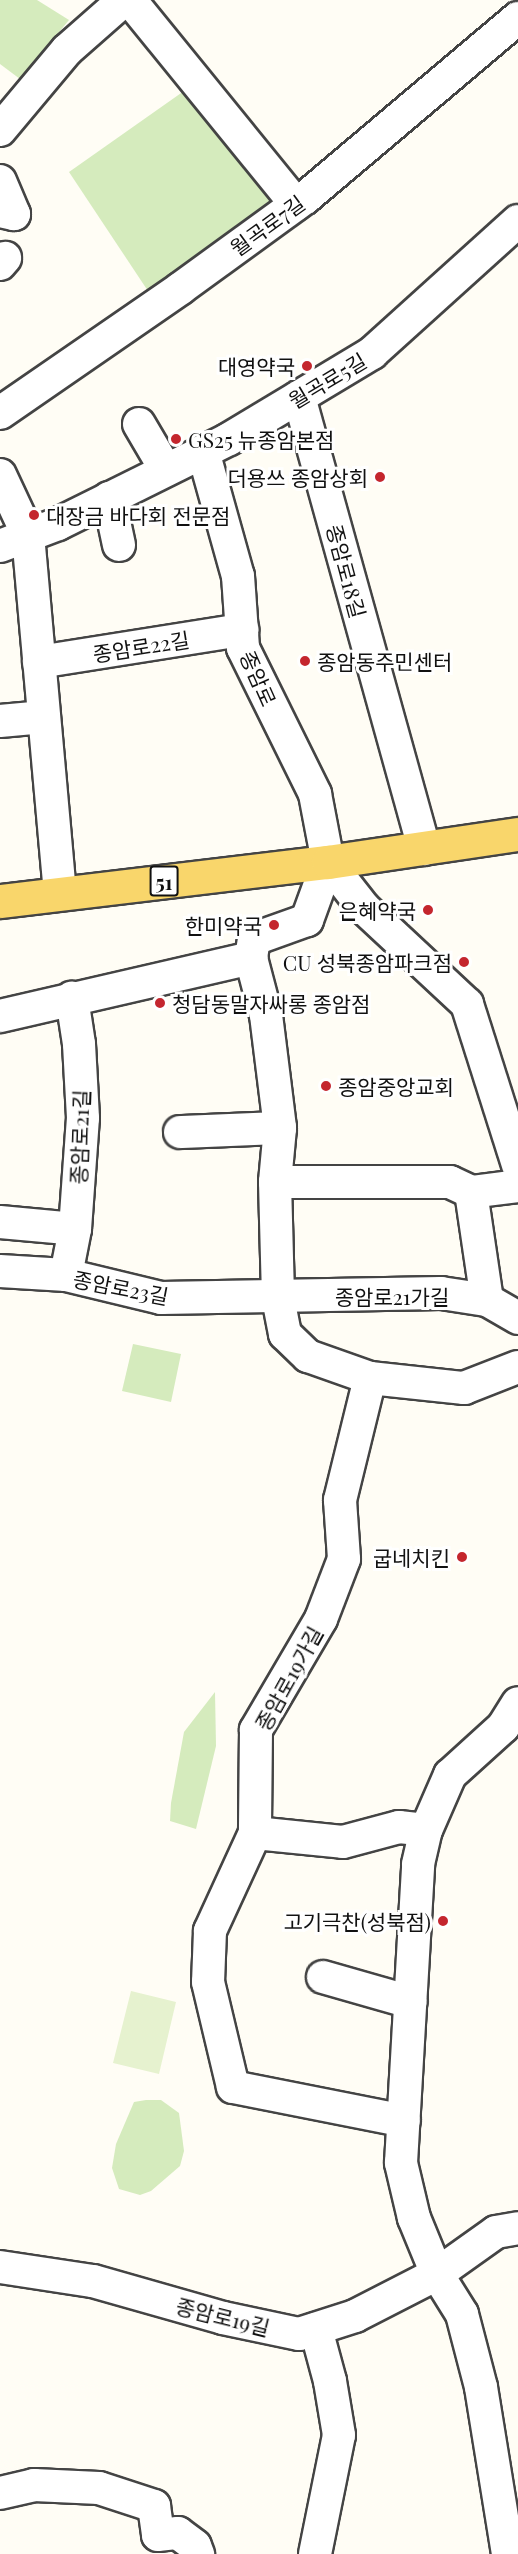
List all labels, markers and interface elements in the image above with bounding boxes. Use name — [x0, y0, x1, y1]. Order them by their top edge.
street label: 월곡로7길 — [225, 190, 309, 260]
street label: 월곡로5길 — [284, 347, 370, 413]
place label: 대영약국 — [218, 353, 295, 379]
marker: 대영약국 — [300, 359, 314, 373]
place label: GS25 뉴종암본점 — [188, 426, 335, 452]
marker: GS25 뉴종암본점 — [169, 432, 183, 446]
place label: 더용쓰 종암상회 — [228, 464, 368, 490]
marker: 더용쓰 종암상회 — [373, 470, 387, 484]
place label: 대장금 바다회 전문점 — [46, 502, 230, 528]
marker: 대장금 바다회 전문점 — [27, 508, 41, 522]
street label: 종암로18길 — [322, 521, 372, 621]
street label: 종암로22길 — [91, 626, 191, 666]
street label: 종암로 — [236, 646, 282, 710]
place label: 종암동주민센터 — [317, 648, 452, 674]
marker: 종암동주민센터 — [298, 654, 312, 668]
road number: 51 — [149, 864, 179, 898]
place label: 은혜약국 — [339, 897, 416, 923]
marker: 은혜약국 — [421, 903, 435, 917]
place label: 한미약국 — [185, 912, 262, 938]
marker: 한미약국 — [267, 918, 281, 932]
place label: CU 성북종암파크점 — [283, 949, 452, 975]
marker: CU 성북종암파크점 — [457, 955, 471, 969]
place label: 청담동말자싸롱 종암점 — [172, 990, 370, 1016]
marker: 청담동말자싸롱 종암점 — [153, 996, 167, 1010]
place label: 종암중앙교회 — [338, 1073, 454, 1099]
marker: 종암중앙교회 — [319, 1079, 333, 1093]
street label: 종암로21길 — [65, 1089, 93, 1185]
street label: 종암로23길 — [71, 1265, 171, 1309]
street label: 종암로21가길 — [335, 1283, 449, 1309]
place label: 굽네치킨 — [373, 1544, 450, 1570]
marker: 굽네치킨 — [455, 1550, 469, 1564]
street label: 종암로19가길 — [249, 1622, 327, 1734]
place label: 고기극찬(성북점) — [283, 1908, 431, 1934]
marker: 고기극찬(성북점) — [436, 1914, 450, 1928]
street label: 종암로19길 — [174, 2292, 272, 2340]

